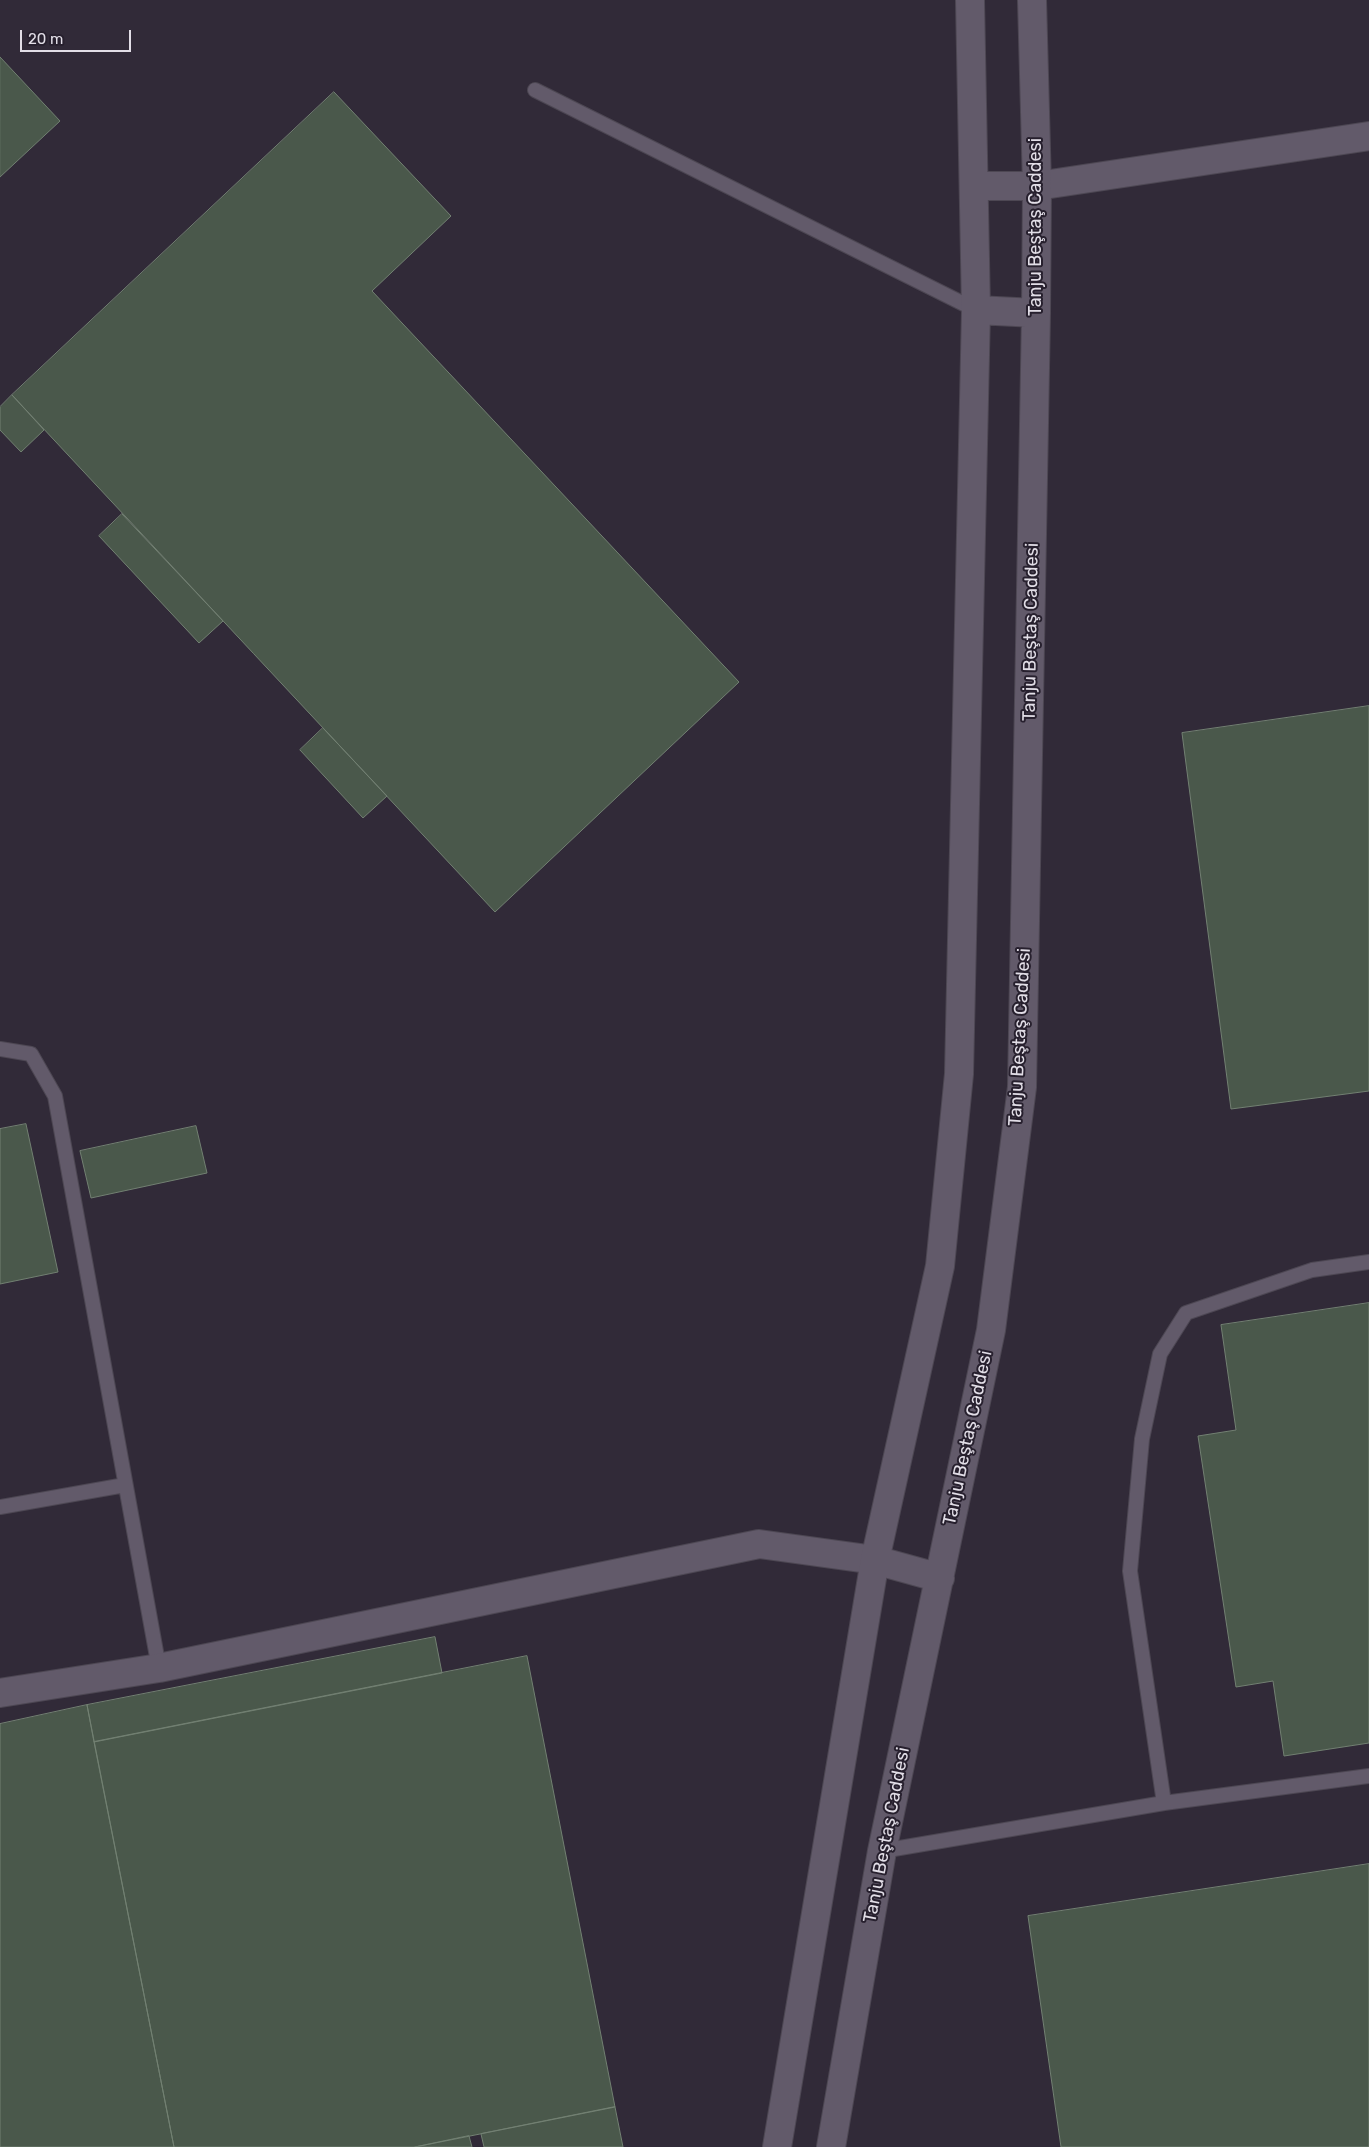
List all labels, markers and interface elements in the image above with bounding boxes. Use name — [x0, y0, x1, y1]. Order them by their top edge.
scale bar — [22, 20, 134, 52]
text: 20 m — [28, 30, 63, 48]
street label: Tanju Beştaş Caddesi — [1025, 138, 1047, 316]
street label: Tanju Beştaş Caddesi — [1019, 543, 1043, 721]
street label: Tanju Beştaş Caddesi — [1005, 947, 1035, 1127]
street label: Tanju Beştaş Caddesi — [939, 1349, 997, 1527]
street label: Tanju Beştaş Caddesi — [859, 1745, 915, 1925]

